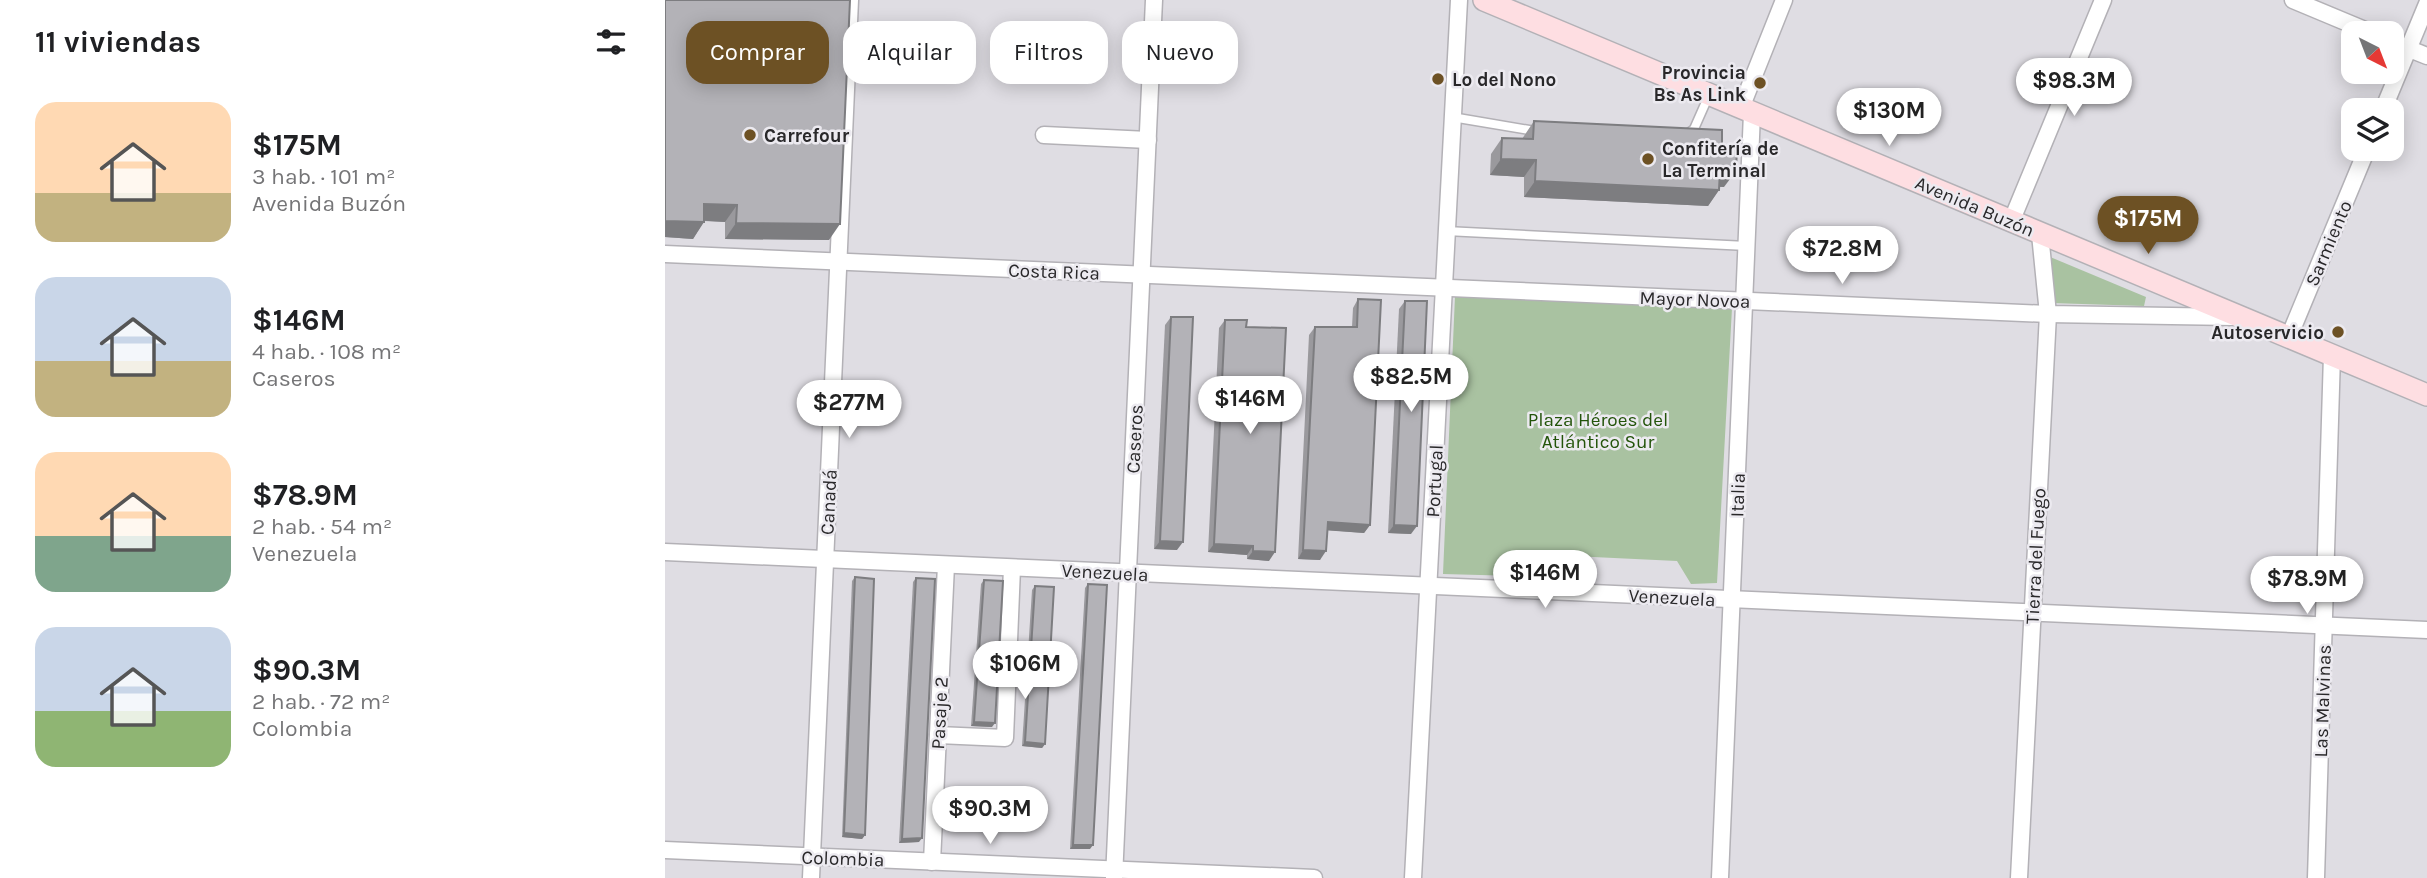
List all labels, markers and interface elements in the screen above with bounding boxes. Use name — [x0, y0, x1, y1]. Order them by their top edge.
chip: Comprar — [686, 21, 829, 84]
chip: Alquilar — [843, 21, 976, 84]
chip: Filtros — [990, 21, 1108, 84]
chip: Nuevo — [1122, 21, 1238, 84]
north arrow — [2341, 21, 2405, 84]
map controls — [2341, 21, 2404, 161]
icon: filters — [592, 23, 630, 61]
text: 11 viviendas — [35, 24, 201, 60]
pin: $98.3M — [2017, 58, 2131, 118]
place label: Provincia Bs As Link — [1653, 62, 1746, 106]
text: $98.3M — [2032, 67, 2116, 94]
place label: Lo del Nono — [1452, 69, 1556, 91]
marker: Lo del Nono — [1430, 71, 1446, 87]
marker: Provincia Bs As Link — [1752, 75, 1768, 91]
pin: $130M — [1840, 88, 1938, 148]
text: $130M — [1852, 97, 1926, 124]
button: layers — [2341, 98, 2404, 161]
place label: Carrefour — [764, 125, 850, 147]
text: $175M — [252, 127, 342, 163]
marker: Carrefour — [742, 127, 758, 143]
icon: home — [91, 130, 175, 214]
place label: Confitería de La Terminal — [1662, 138, 1779, 182]
marker: Confitería de La Terminal — [1640, 151, 1656, 167]
text: 3 hab. · 101 m² — [252, 163, 395, 190]
street label: Avenida Buzón — [1912, 172, 2038, 242]
text: Avenida Buzón — [252, 190, 406, 217]
pin: $175M — [2099, 196, 2197, 256]
street label: Sarmiento — [2301, 197, 2357, 290]
text: $175M — [2114, 205, 2183, 232]
pin: $72.8M — [1785, 226, 1899, 286]
text: $72.8M — [1801, 235, 1883, 262]
street label: Costa Rica — [1008, 259, 1100, 285]
street label: Mayor Novoa — [1639, 287, 1751, 313]
text: $146M — [252, 302, 346, 338]
icon: home — [91, 305, 175, 389]
place label: Autoservicio — [2211, 322, 2324, 344]
marker: Autoservicio — [2330, 324, 2346, 340]
text: 4 hab. · 108 m² — [252, 338, 401, 365]
pin: $82.5M — [1354, 354, 1468, 414]
text: $82.5M — [1369, 363, 1453, 390]
text: Caseros — [252, 365, 336, 392]
pin: $146M — [1201, 376, 1299, 436]
pin: $277M — [800, 380, 898, 440]
text: $146M — [1214, 385, 1286, 412]
text: $277M — [813, 389, 885, 416]
street label: Caseros — [1122, 404, 1148, 474]
park label: Plaza Héroes del Atlántico Sur — [1528, 409, 1668, 453]
street label: Portugal — [1422, 444, 1448, 518]
street label: Canadá — [816, 469, 842, 535]
street label: Italia — [1726, 472, 1750, 518]
text: $78.9M — [252, 477, 358, 513]
icon: home — [91, 480, 175, 564]
street label: Tierra del Fuego — [2021, 487, 2051, 625]
text: 2 hab. · 54 m² — [252, 513, 392, 540]
text: Venezuela — [252, 540, 357, 567]
pin: $146M — [1496, 550, 1594, 610]
pin: $78.9M — [2250, 556, 2364, 616]
text: $146M — [1509, 559, 1581, 586]
street label: Venezuela — [1061, 560, 1149, 586]
text: $78.9M — [2266, 565, 2348, 592]
street label: Venezuela — [1628, 585, 1716, 611]
pin: $106M — [976, 642, 1074, 701]
street label: Las Malvinas — [2310, 644, 2336, 758]
text: $106M — [989, 650, 1061, 677]
text: $90.3M — [252, 652, 361, 688]
icon: home — [91, 655, 175, 739]
street label: Pasaje 2 — [927, 676, 953, 750]
text: 2 hab. · 72 m² — [252, 688, 390, 715]
text: Colombia — [252, 715, 352, 742]
pin: $90.3M — [933, 786, 1047, 846]
text: $90.3M — [948, 795, 1032, 822]
street label: Colombia — [801, 847, 885, 871]

